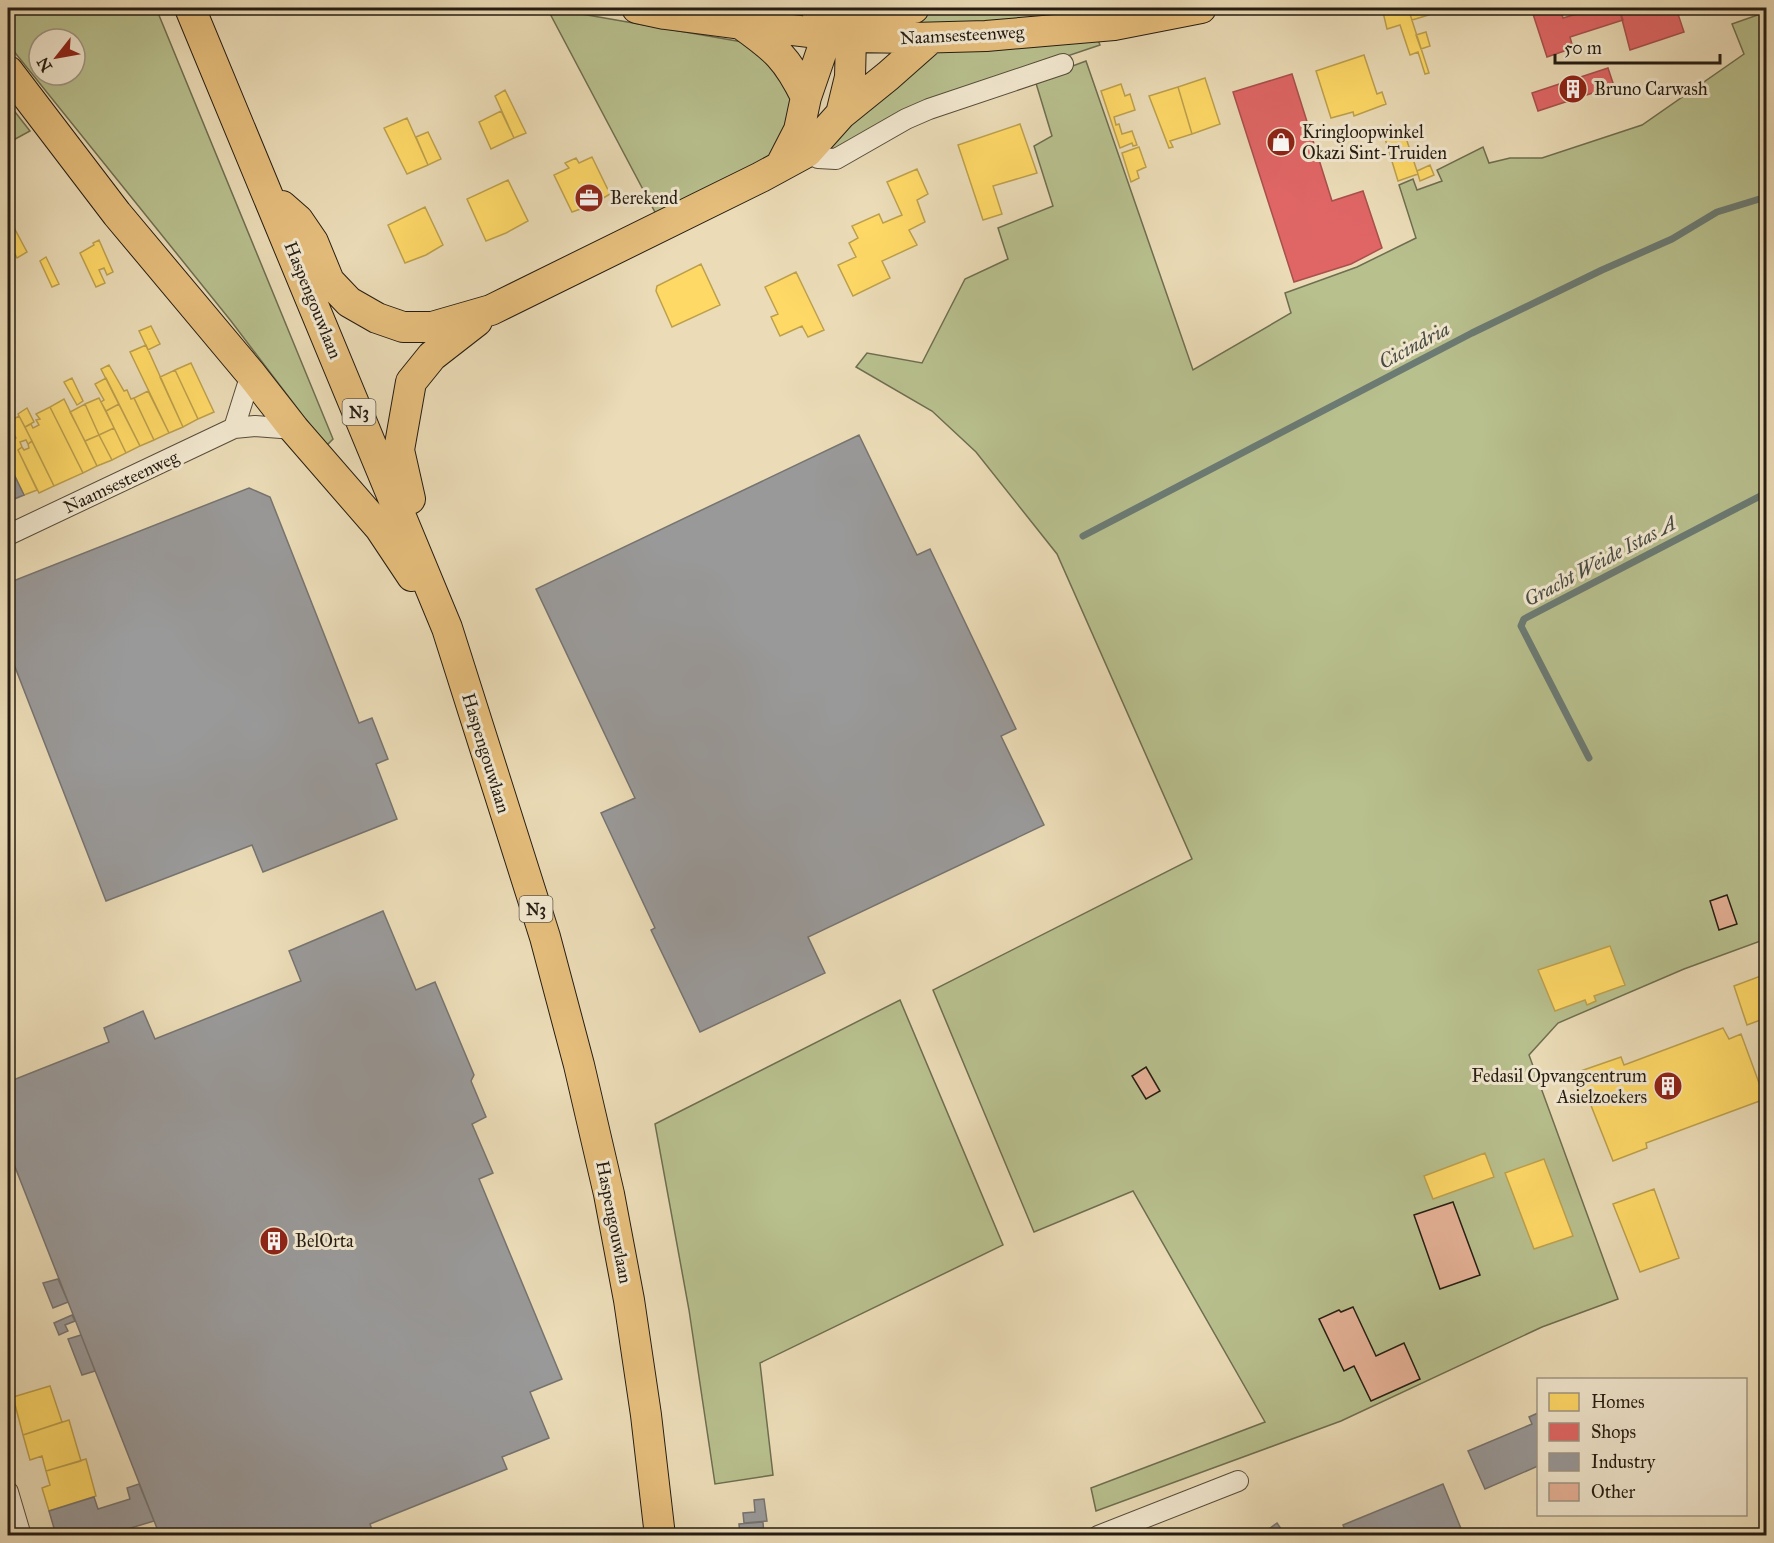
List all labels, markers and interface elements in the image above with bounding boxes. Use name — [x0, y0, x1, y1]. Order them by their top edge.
street label: Naamsesteenweg — [899, 21, 1025, 50]
north arrow — [27, 27, 87, 87]
scale bar — [1555, 27, 1720, 65]
text: 50 m — [1564, 37, 1602, 59]
text: N — [33, 53, 56, 75]
building icon: Bruno Carwash — [1557, 73, 1589, 105]
place label: Bruno Carwash — [1594, 78, 1708, 100]
place label: Kringloopwinkel Okazi Sint-Truiden — [1302, 121, 1447, 164]
shop icon: Kringloopwinkel Okazi Sint-Truiden — [1265, 126, 1297, 158]
office icon: Berekend — [573, 182, 605, 214]
place label: Berekend — [610, 187, 678, 209]
street label: Haspengouwlaan — [279, 238, 347, 363]
water label: Cicindria — [1374, 316, 1454, 374]
road number: N3 — [342, 399, 376, 425]
street label: Naamsesteenweg — [60, 446, 183, 519]
water label: Gracht Weide Istas A — [1520, 510, 1681, 611]
street label: Haspengouwlaan — [456, 690, 515, 816]
road number: N3 — [520, 896, 552, 922]
place label: Fedasil Opvangcentrum Asielzoekers — [1472, 1065, 1647, 1108]
building icon: Fedasil Opvangcentrum Asielzoekers — [1652, 1070, 1684, 1102]
street label: Haspengouwlaan — [590, 1159, 637, 1286]
building icon: BelOrta — [258, 1225, 290, 1257]
place label: BelOrta — [295, 1230, 354, 1252]
legend — [1537, 1378, 1747, 1516]
text: Homes — [1591, 1391, 1645, 1413]
text: Shops — [1591, 1421, 1636, 1443]
text: Industry — [1591, 1451, 1656, 1473]
text: Other — [1591, 1481, 1636, 1503]

